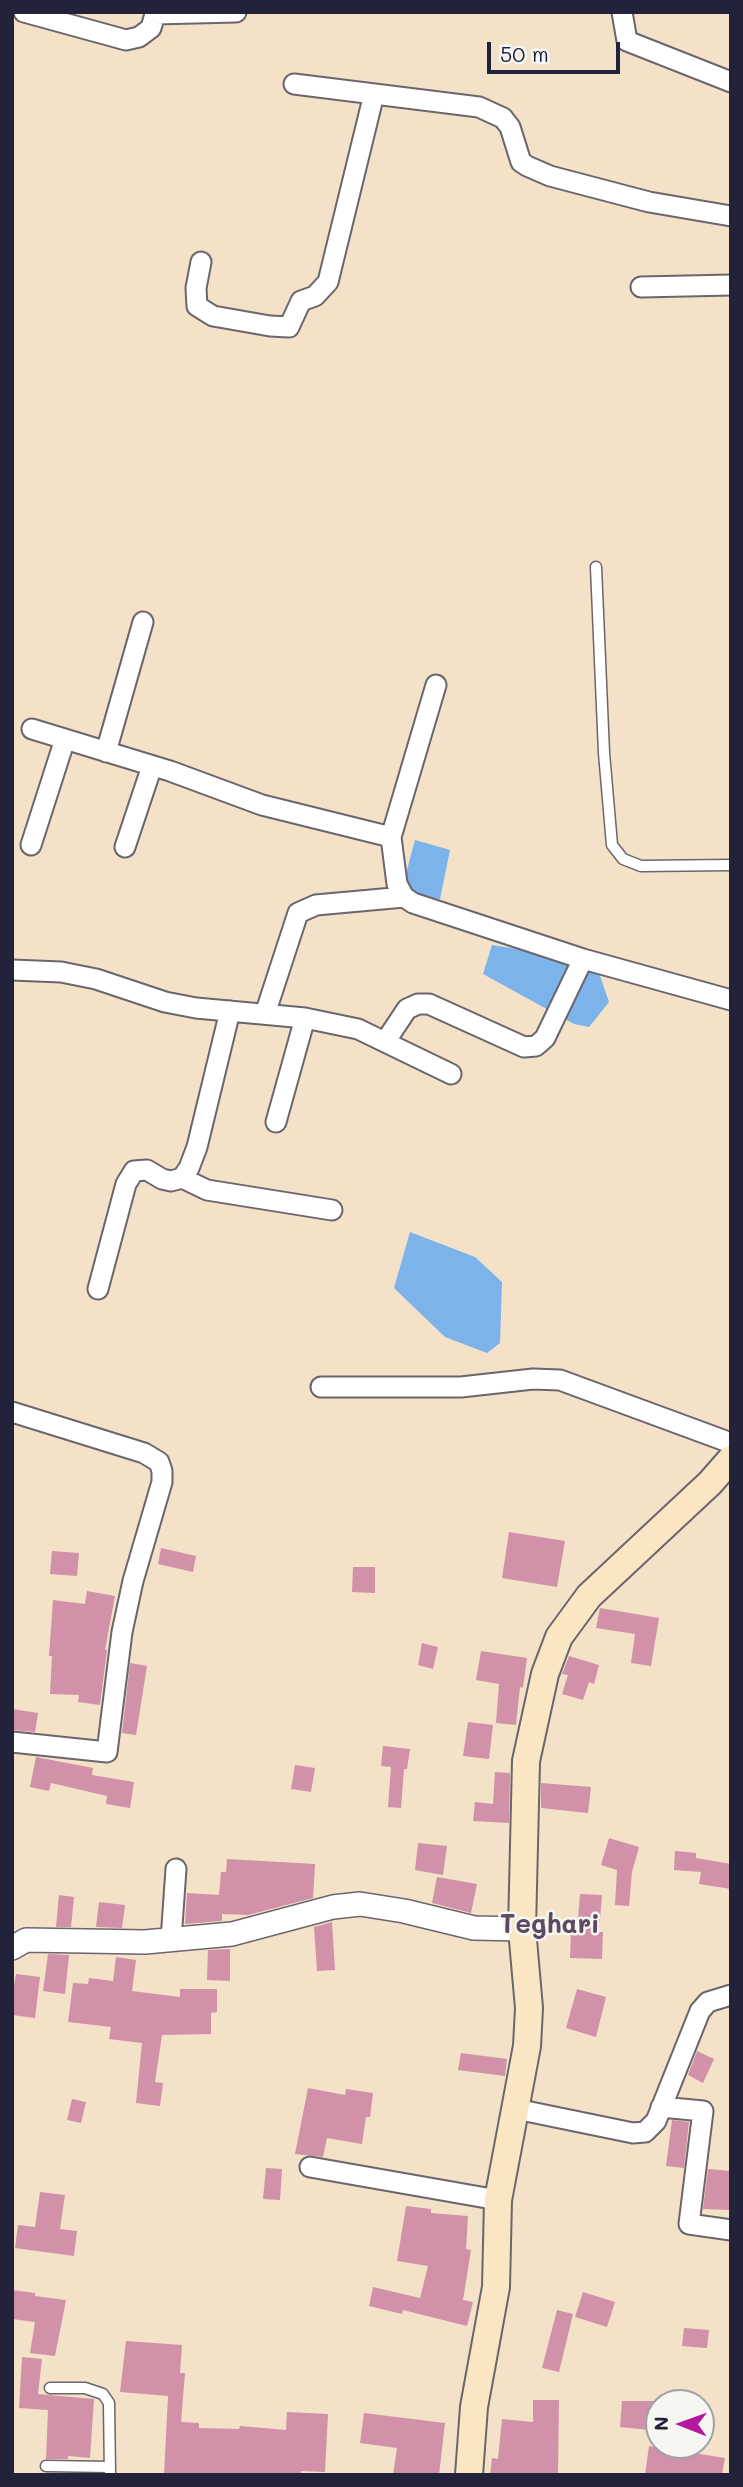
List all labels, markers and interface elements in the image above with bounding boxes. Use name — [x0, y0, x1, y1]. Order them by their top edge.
scale bar — [491, 28, 624, 72]
text: 50 m — [500, 40, 549, 67]
district label: Teghari — [500, 1909, 600, 1941]
north arrow — [645, 2389, 715, 2459]
text: N — [648, 2416, 673, 2431]

